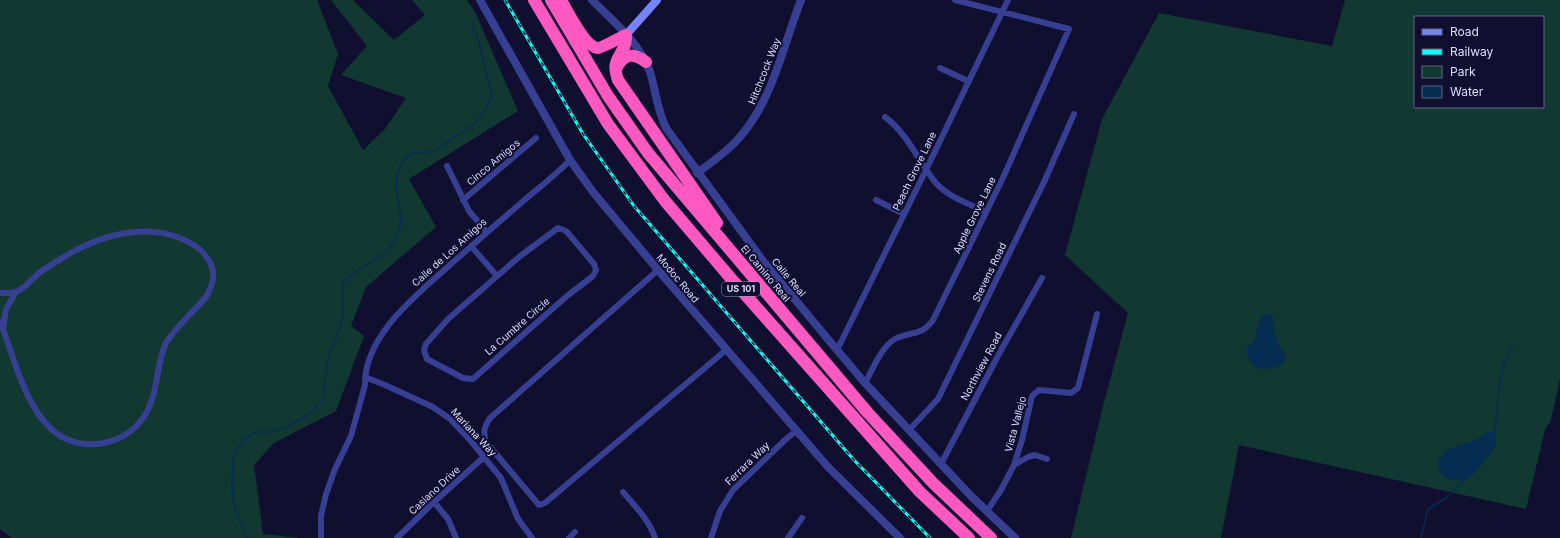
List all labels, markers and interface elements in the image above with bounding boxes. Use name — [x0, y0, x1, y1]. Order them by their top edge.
legend — [1414, 16, 1544, 108]
text: Road — [1450, 24, 1479, 39]
street label: Hitchcock Way — [745, 36, 783, 106]
text: Railway — [1450, 44, 1494, 59]
text: Park — [1450, 64, 1476, 79]
text: Water — [1450, 84, 1484, 99]
street label: Peach Grove Lane — [890, 129, 938, 212]
street label: Cinco Amigos — [464, 136, 522, 188]
street label: Apple Grove Lane — [950, 174, 998, 255]
street label: Calle de Los Amigos — [409, 215, 489, 289]
street label: Stevens Road — [969, 240, 1009, 304]
street label: El Camino Real — [739, 242, 793, 304]
street label: Modoc Road — [654, 251, 702, 305]
street label: Calle Real — [769, 255, 809, 299]
road number: US 101 — [722, 282, 760, 296]
street label: La Cumbre Circle — [482, 295, 552, 357]
street label: Northview Road — [958, 330, 1004, 402]
street label: Vista Vallejo — [1002, 395, 1028, 453]
street label: Mariana Way — [449, 405, 500, 459]
street label: Ferrara Way — [722, 439, 772, 487]
street label: Casiano Drive — [406, 463, 462, 517]

